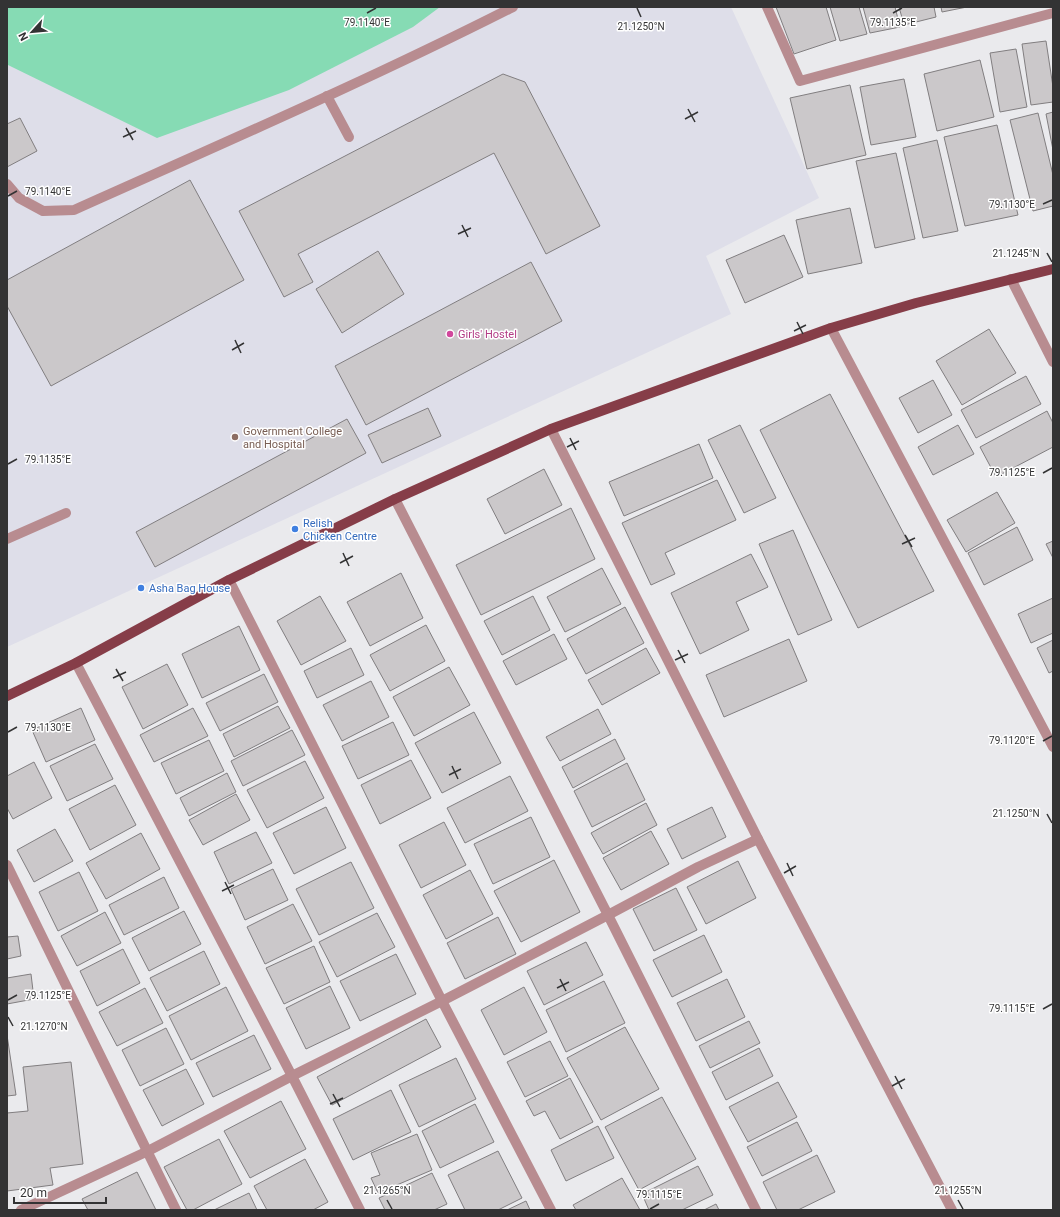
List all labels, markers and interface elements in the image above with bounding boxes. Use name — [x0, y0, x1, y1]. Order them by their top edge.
north arrow — [12, 12, 52, 52]
text: 79.1140°E — [344, 17, 390, 28]
text: 79.1135°E — [870, 17, 916, 28]
text: 21.1250°N — [617, 21, 665, 32]
text: N — [16, 30, 31, 43]
text: 79.1140°E — [25, 186, 71, 197]
text: 79.1130°E — [989, 199, 1035, 210]
text: 21.1245°N — [992, 248, 1040, 259]
place label: Girls' Hostel — [458, 328, 517, 341]
marker: Girls' Hostel — [445, 329, 455, 339]
place label: Government College and Hospital — [243, 425, 342, 451]
marker: Government College and Hospital — [230, 432, 240, 442]
text: 79.1135°E — [25, 454, 71, 465]
text: 79.1125°E — [989, 467, 1035, 478]
place label: Relish Chicken Centre — [303, 517, 377, 543]
marker: Relish Chicken Centre — [290, 524, 300, 534]
place label: Asha Bag House — [149, 582, 230, 595]
marker: Asha Bag House — [136, 583, 146, 593]
text: 79.1130°E — [25, 722, 71, 733]
text: 79.1120°E — [989, 735, 1035, 746]
text: 21.1250°N — [992, 808, 1040, 819]
text: 79.1125°E — [25, 990, 71, 1001]
text: 79.1115°E — [989, 1003, 1035, 1014]
text: 21.1270°N — [20, 1021, 68, 1032]
scale bar — [14, 1179, 106, 1205]
text: 21.1265°N — [363, 1185, 411, 1196]
text: 21.1255°N — [934, 1185, 982, 1196]
text: 20 m — [20, 1186, 47, 1200]
text: 79.1115°E — [636, 1189, 682, 1200]

